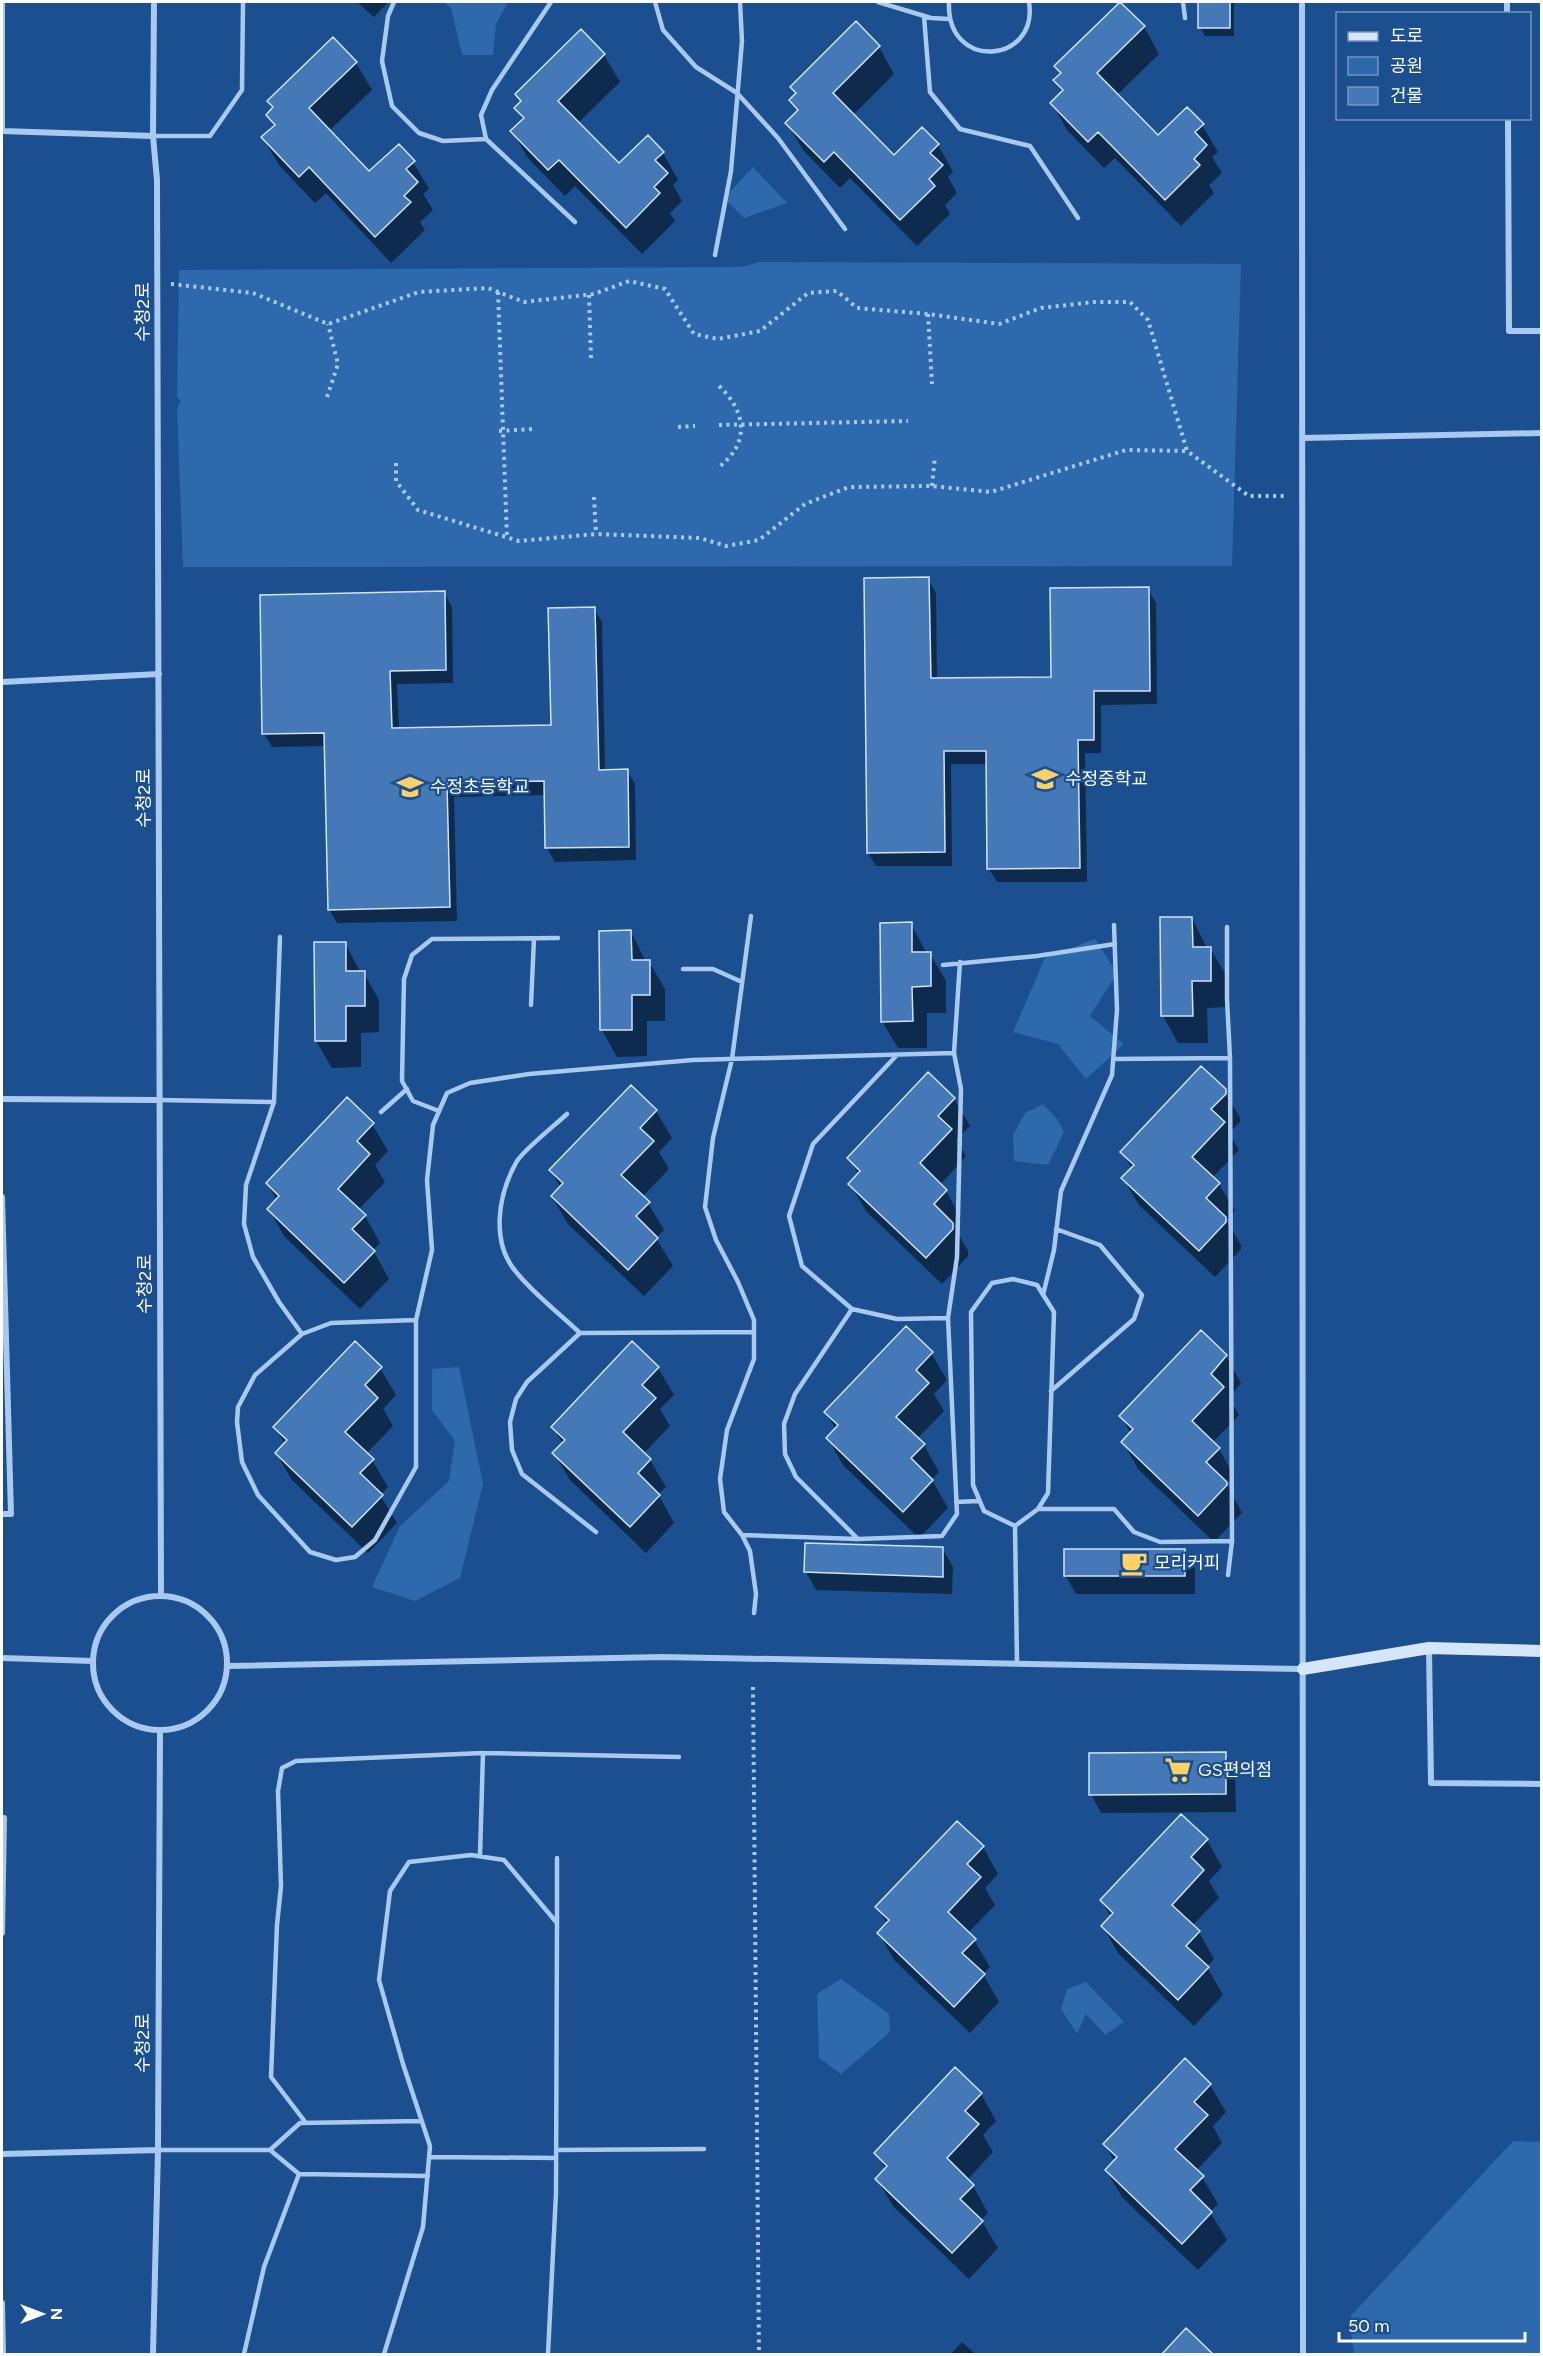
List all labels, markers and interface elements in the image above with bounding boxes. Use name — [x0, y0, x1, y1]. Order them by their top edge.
legend — [1336, 12, 1531, 120]
text: 도로 — [1390, 25, 1423, 47]
text: 공원 — [1390, 55, 1423, 77]
text: 건물 — [1390, 85, 1423, 107]
street label: 수청2로 — [132, 282, 154, 342]
school or university icon: 수정중학교 — [1030, 764, 1060, 794]
street label: 수청2로 — [133, 768, 155, 828]
place label: 수정중학교 — [1065, 768, 1148, 790]
school or university icon: 수정초등학교 — [395, 772, 425, 802]
place label: 수정초등학교 — [430, 776, 529, 798]
street label: 수청2로 — [134, 1254, 156, 1314]
cafe icon: 모리커피 — [1119, 1548, 1149, 1578]
place label: 모리커피 — [1154, 1552, 1220, 1574]
supermarket icon: GS편의점 — [1163, 1755, 1193, 1785]
place label: GS편의점 — [1198, 1759, 1272, 1781]
street label: 수청2로 — [132, 2013, 154, 2073]
north arrow — [12, 2284, 72, 2344]
scale bar — [1339, 2305, 1525, 2343]
text: N — [47, 2308, 66, 2320]
text: 50 m — [1348, 2315, 1390, 2337]

